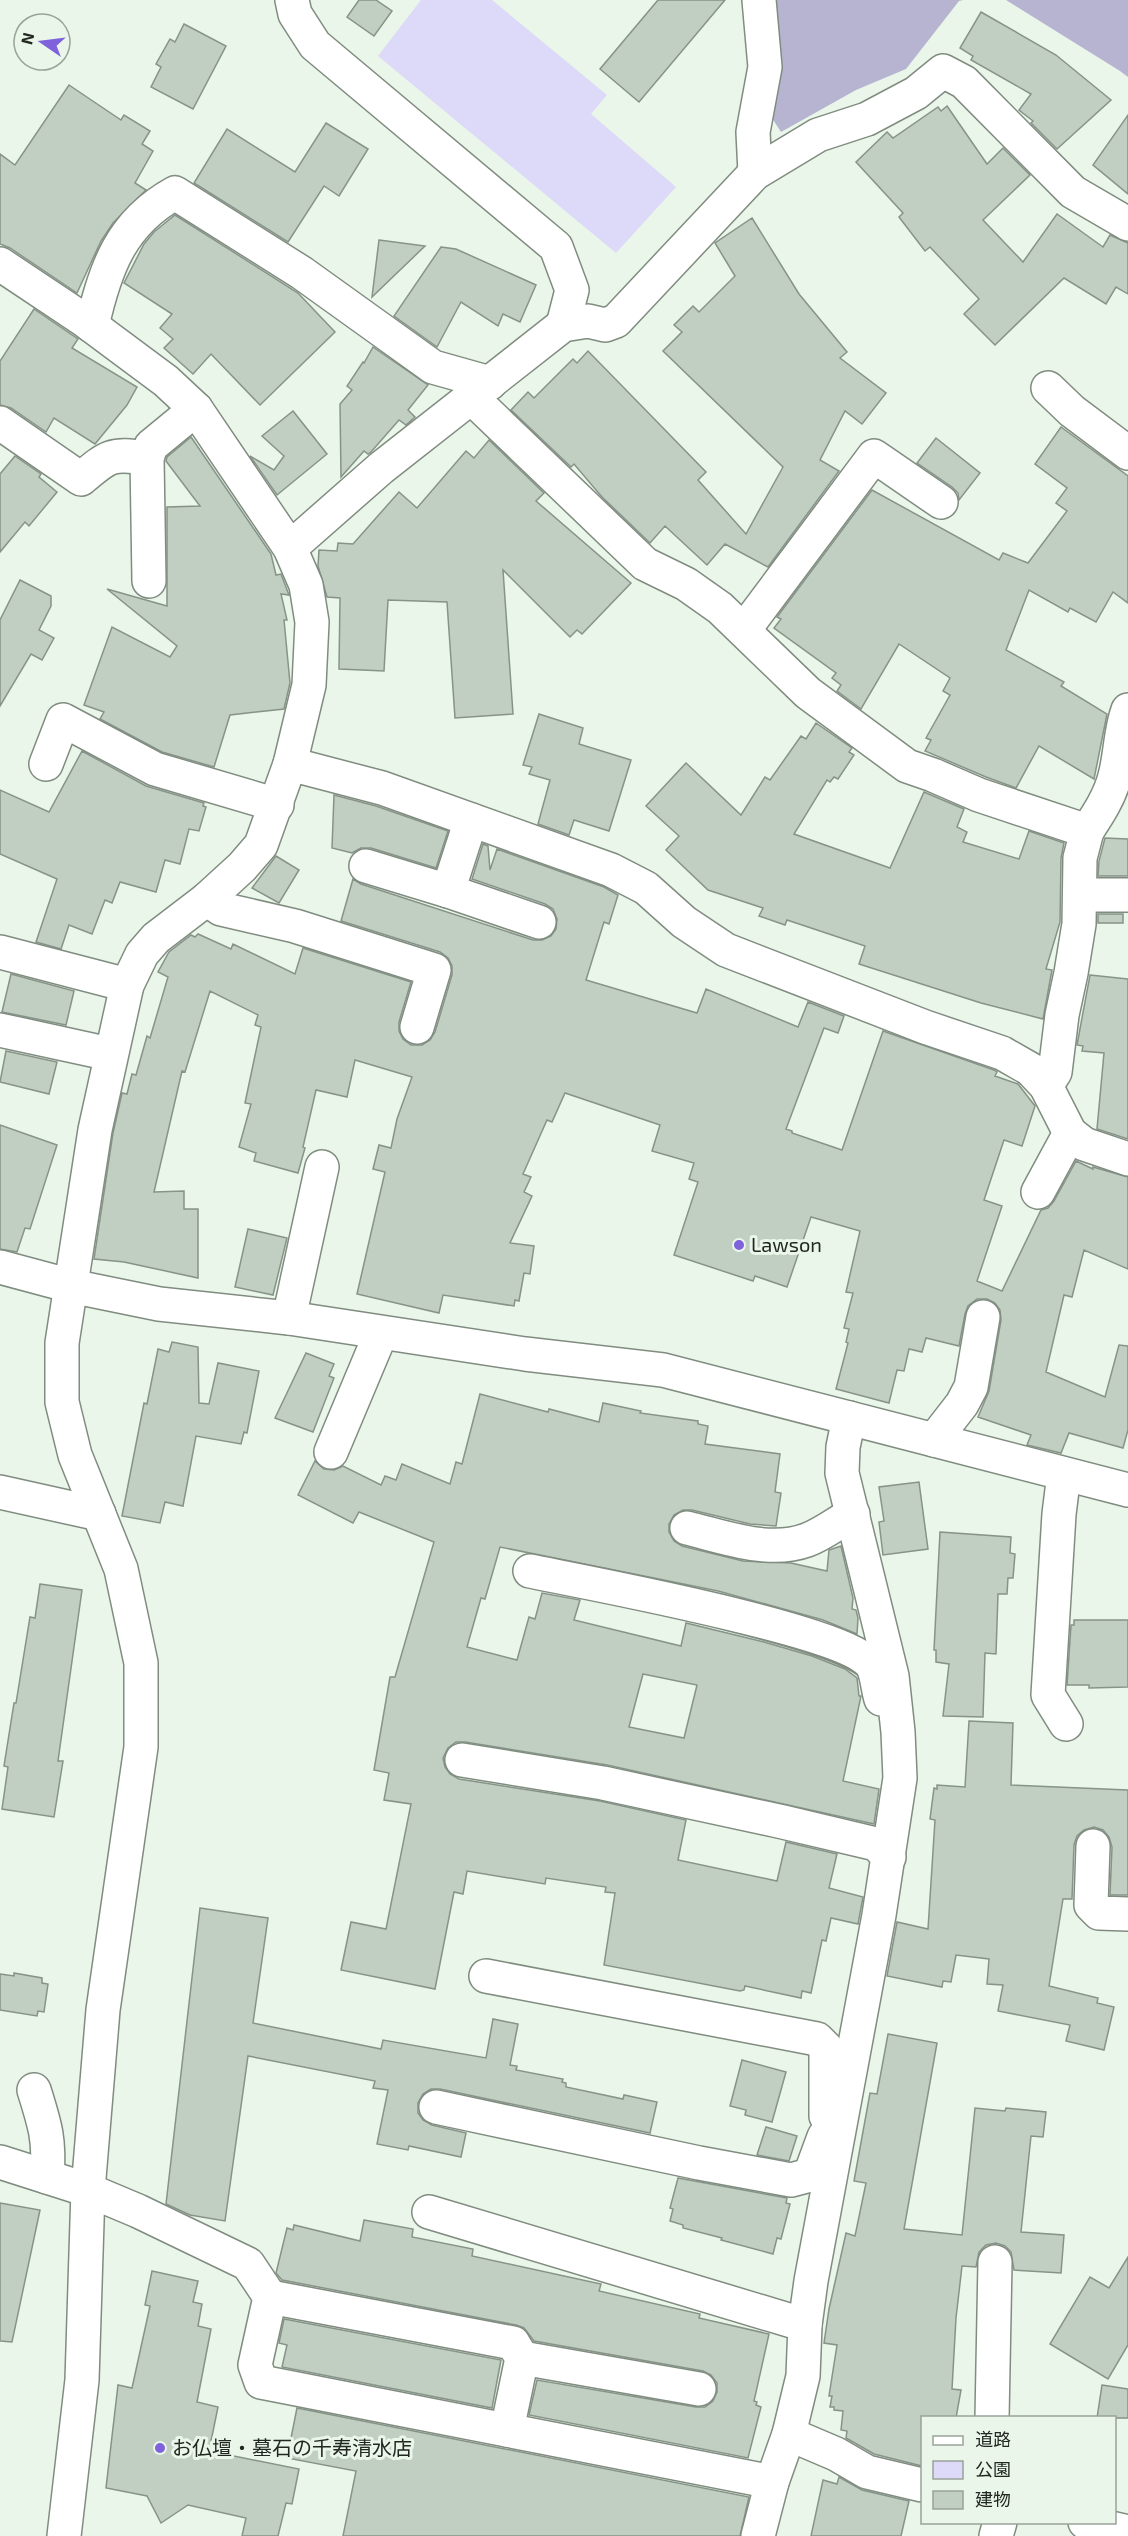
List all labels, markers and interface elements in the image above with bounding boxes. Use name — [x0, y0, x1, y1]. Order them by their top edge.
north arrow — [12, 12, 72, 72]
text: N — [16, 30, 38, 46]
place label: Lawson — [751, 1232, 822, 1256]
marker: Lawson — [732, 1238, 746, 1252]
legend — [921, 2416, 1116, 2524]
text: 道路 — [975, 2428, 1011, 2450]
place label: お仏壇・墓石の千寿清水店 — [172, 2435, 412, 2459]
marker: お仏壇・墓石の千寿清水店 — [153, 2441, 167, 2455]
text: 公園 — [975, 2458, 1011, 2480]
text: 建物 — [975, 2488, 1011, 2510]

